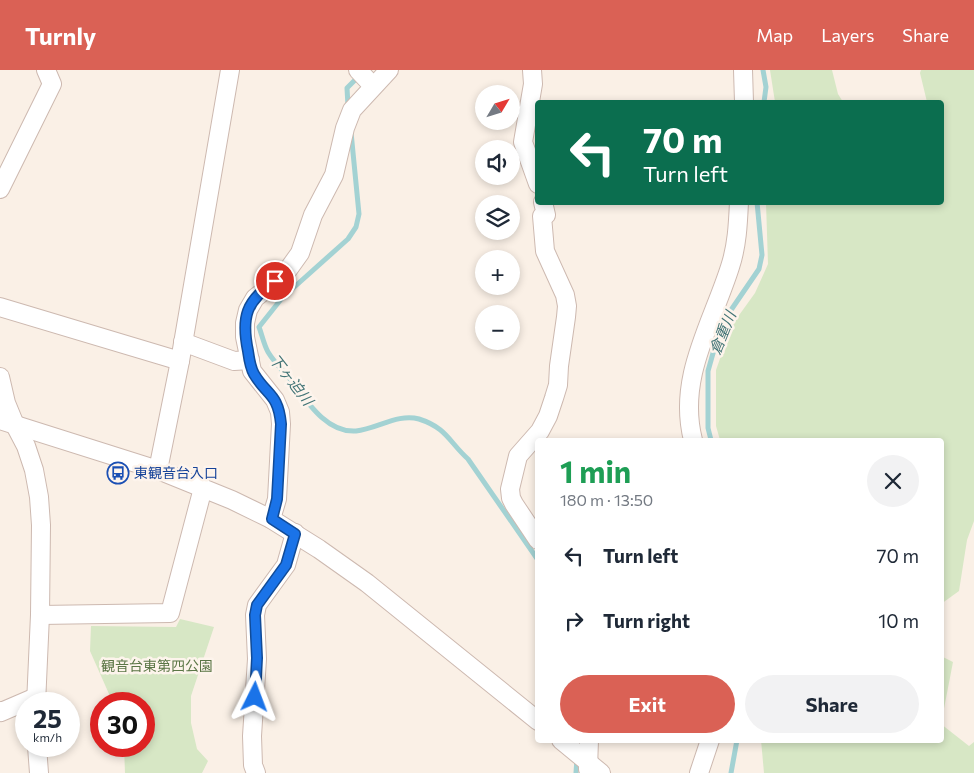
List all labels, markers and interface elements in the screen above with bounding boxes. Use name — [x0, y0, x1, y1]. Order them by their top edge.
text: Turnly — [25, 21, 96, 50]
text: Map — [756, 24, 793, 46]
text: Layers — [821, 24, 874, 46]
text: Share — [902, 24, 949, 46]
north arrow — [475, 85, 520, 130]
map controls — [475, 85, 520, 350]
text: 70 m — [643, 117, 723, 160]
icon: left — [560, 120, 625, 185]
button: sound — [475, 140, 520, 185]
text: Turn left — [643, 160, 728, 187]
button: layers — [475, 195, 520, 240]
button: + — [475, 250, 520, 295]
pin — [254, 260, 296, 302]
icon: arrive — [261, 267, 289, 295]
button: − — [475, 305, 520, 350]
water label: 倉重川 — [705, 307, 740, 357]
water label: 下ヶ迫川 — [266, 350, 319, 410]
text: 1 min — [560, 452, 631, 489]
button: close — [867, 455, 919, 507]
bus stop icon: 東観音台入口 — [106, 461, 130, 485]
place label: 東観音台入口 — [134, 464, 218, 481]
text: 180 m · 13:50 — [560, 490, 653, 509]
icon: left — [560, 542, 588, 570]
text: Turn left — [603, 544, 678, 567]
text: 70 m — [876, 544, 919, 567]
icon: right — [560, 607, 588, 635]
text: Turn right — [603, 609, 690, 632]
text: 10 m — [878, 609, 919, 632]
park label: 観音台東第四公園 — [101, 657, 213, 674]
position arrow — [228, 670, 280, 722]
button: Exit — [560, 675, 735, 733]
button: Share — [745, 675, 919, 733]
speed limit sign: 30 — [90, 692, 155, 757]
text: 25 — [33, 703, 62, 733]
text: km/h — [33, 730, 62, 744]

